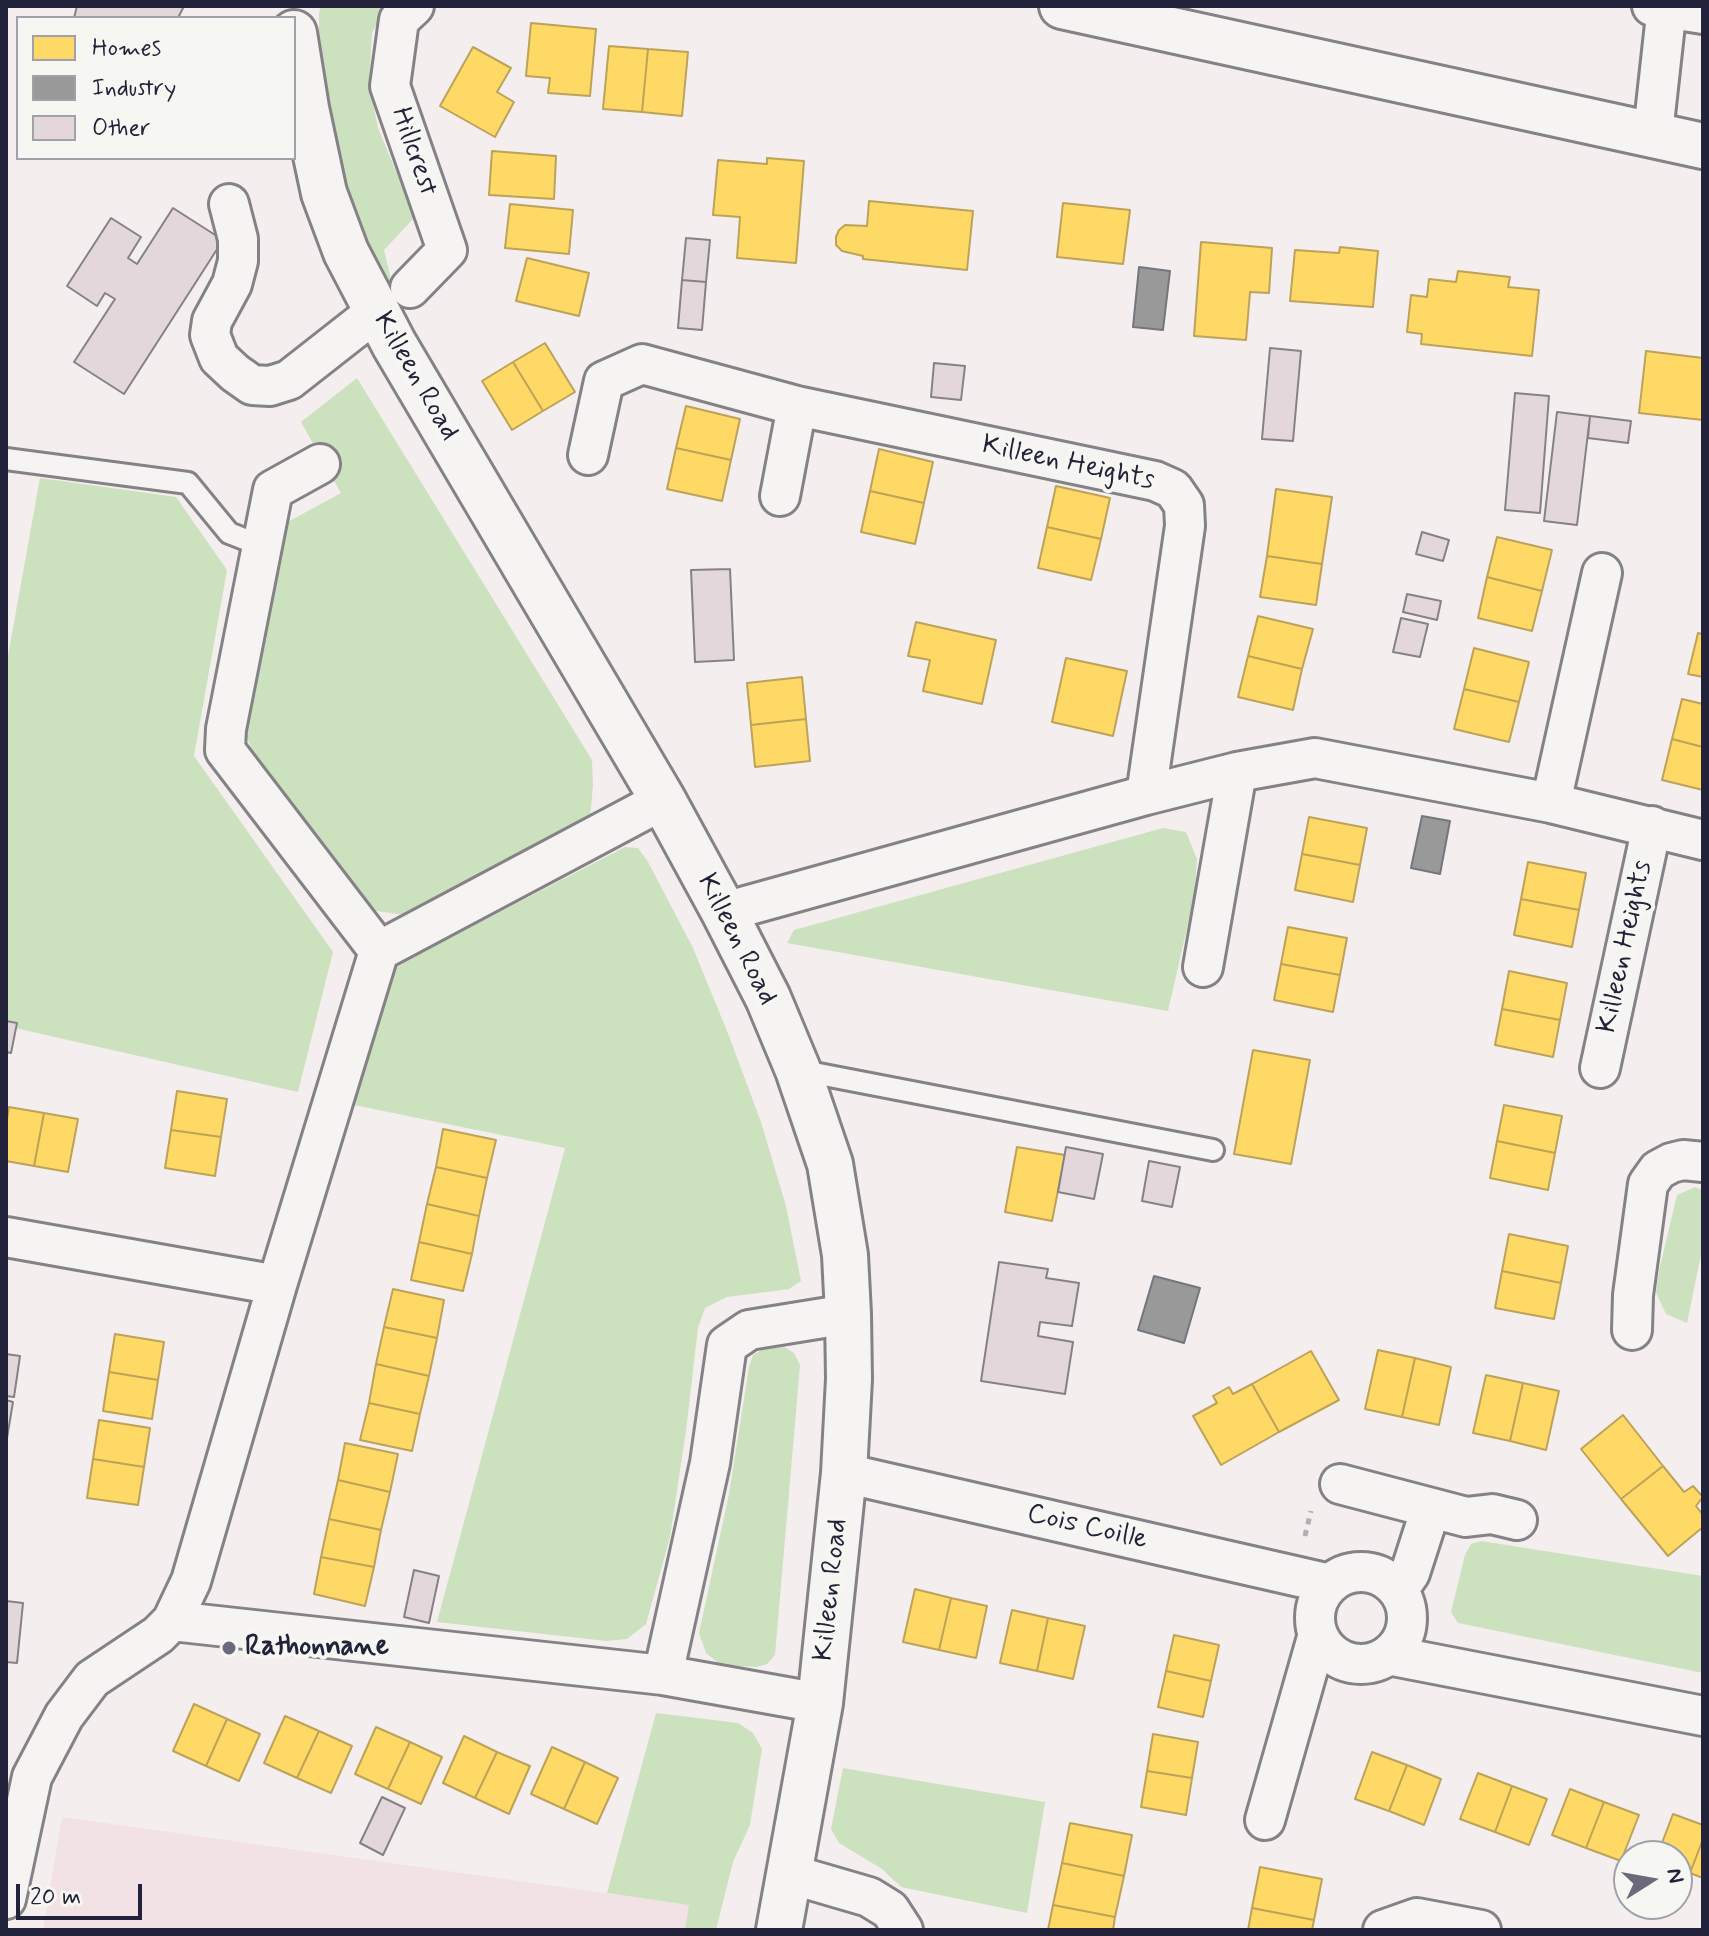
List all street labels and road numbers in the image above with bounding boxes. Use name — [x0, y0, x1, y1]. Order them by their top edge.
street label: Hillcrest — [382, 103, 444, 201]
street label: Killeen Road — [365, 307, 465, 447]
street label: Killeen Heights — [979, 429, 1157, 499]
street label: Killeen Heights — [1591, 858, 1661, 1036]
street label: Killeen Road — [689, 869, 783, 1011]
street label: Cois Coille — [1024, 1498, 1150, 1558]
street label: Killeen Road — [808, 1517, 856, 1663]

